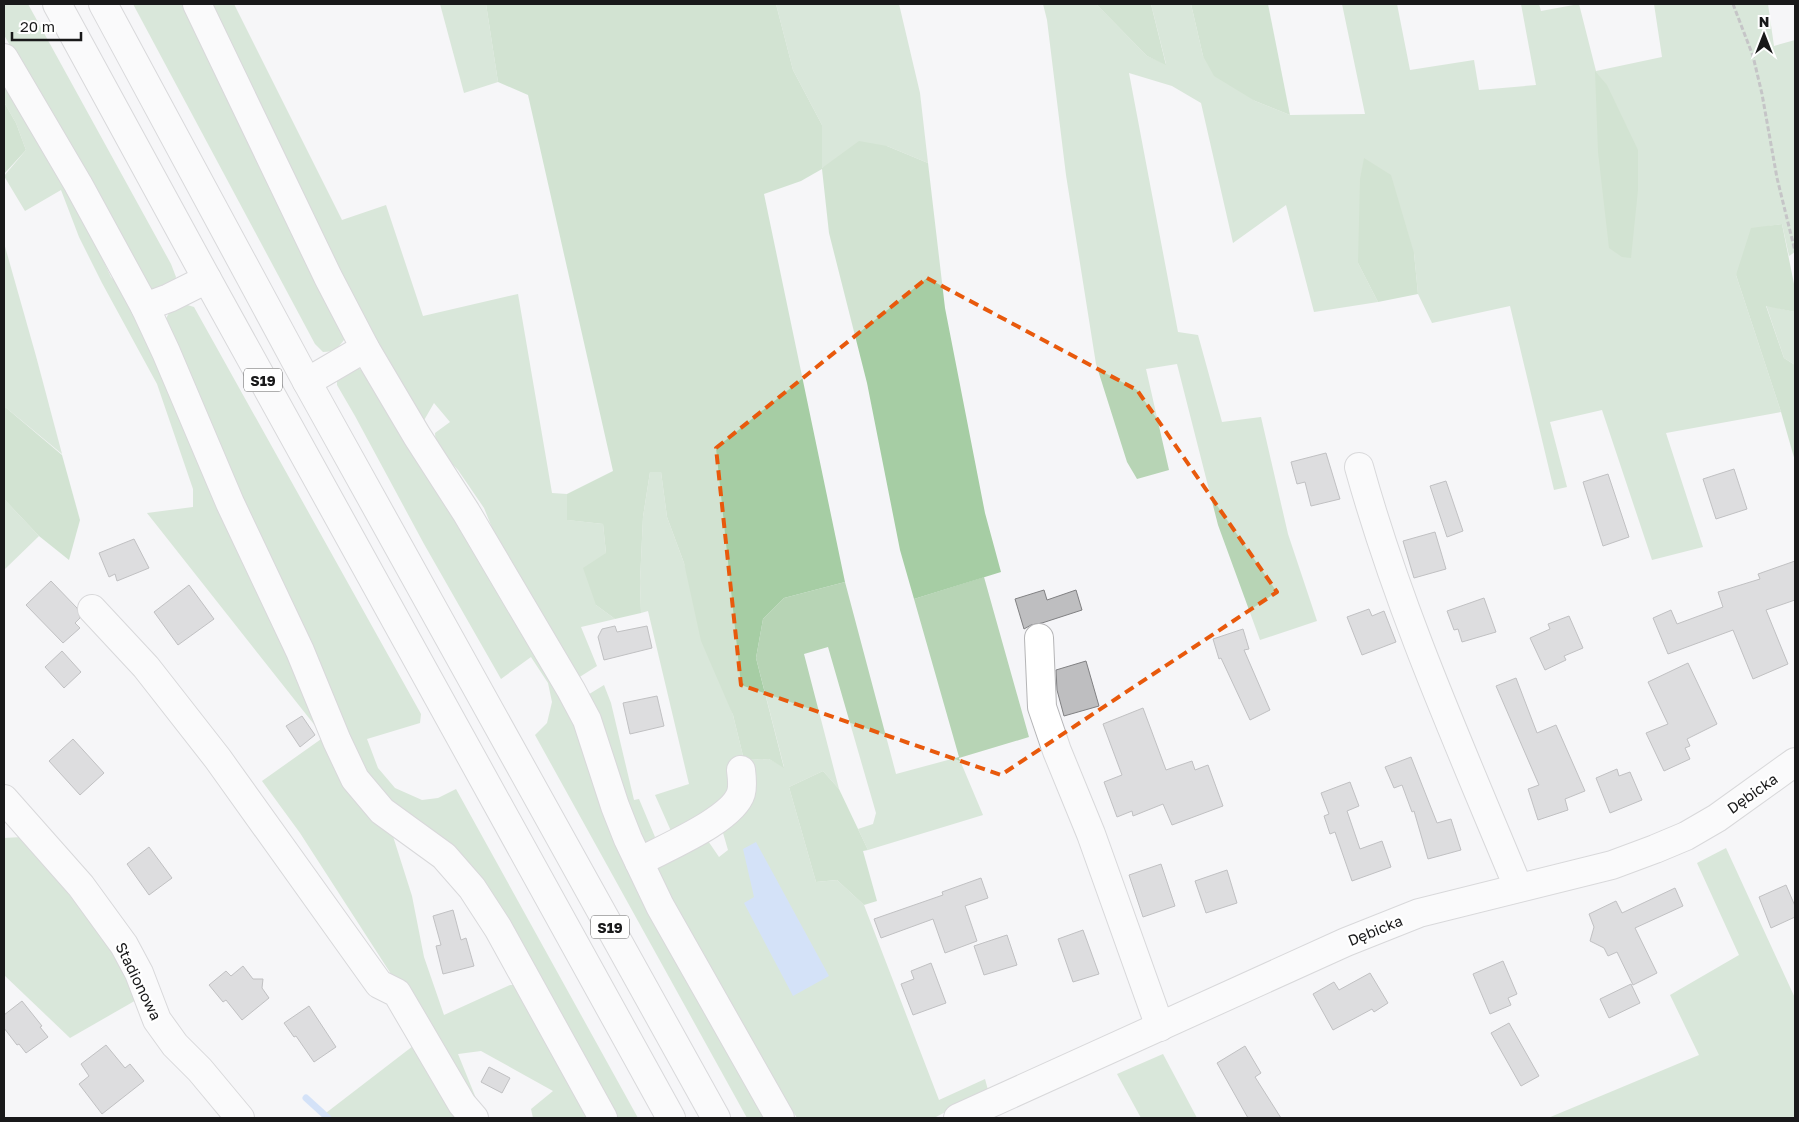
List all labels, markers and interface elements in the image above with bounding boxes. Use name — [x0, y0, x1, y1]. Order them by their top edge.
scale bar — [12, 10, 81, 42]
north arrow — [1739, 10, 1789, 60]
text: N — [1759, 13, 1769, 30]
text: 20 m — [20, 17, 55, 35]
road number: S19 — [244, 368, 282, 392]
street label: Dębicka — [1723, 769, 1781, 817]
street label: Dębicka — [1345, 911, 1405, 949]
road number: S19 — [591, 916, 629, 939]
street label: Stadionowa — [112, 939, 166, 1023]

